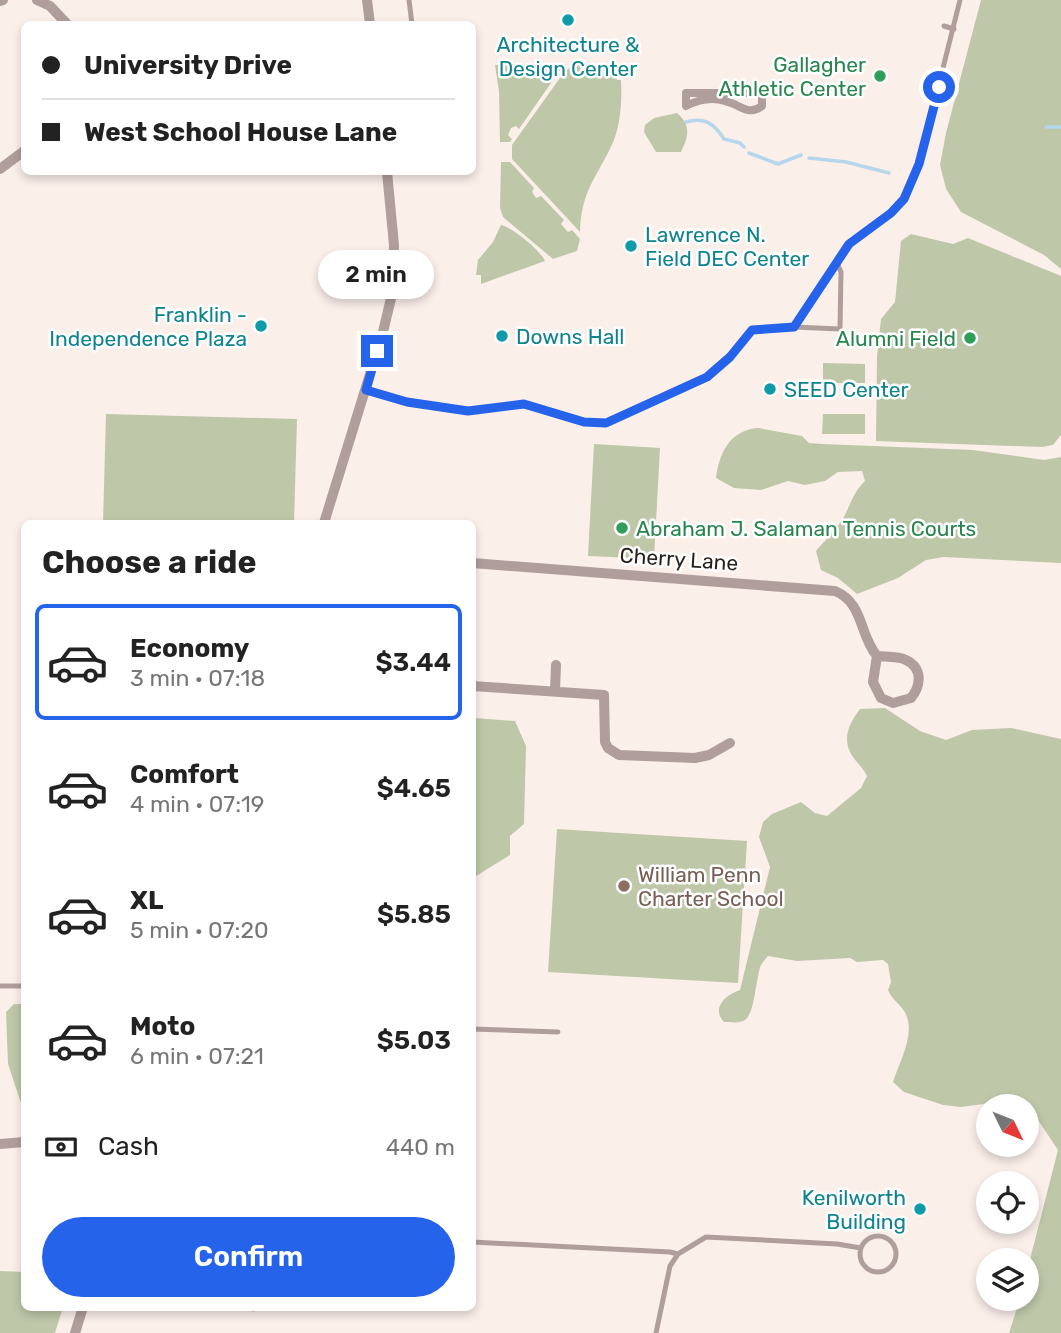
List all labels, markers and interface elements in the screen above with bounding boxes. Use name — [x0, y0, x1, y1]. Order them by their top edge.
marker: Architecture & Design Center — [560, 12, 576, 28]
place label: Architecture & Design Center — [497, 32, 640, 81]
text: University Drive — [84, 50, 292, 81]
place label: Gallagher Athletic Center — [718, 52, 866, 101]
marker: Gallagher Athletic Center — [872, 68, 888, 84]
route start — [923, 71, 955, 103]
text: West School House Lane — [84, 117, 397, 148]
place label: Lawrence N. Field DEC Center — [645, 222, 809, 271]
marker: Lawrence N. Field DEC Center — [623, 238, 639, 254]
callout: 2 min — [319, 250, 435, 298]
text: 2 min — [345, 260, 407, 288]
place label: Franklin - Independence Plaza — [49, 302, 247, 351]
marker: Franklin - Independence Plaza — [253, 318, 269, 334]
place label: Downs Hall — [516, 324, 624, 349]
place label: Alumni Field — [836, 326, 956, 351]
marker: Downs Hall — [494, 328, 510, 344]
marker: Alumni Field — [962, 330, 978, 346]
route end — [361, 335, 393, 367]
place label: SEED Center — [784, 377, 908, 402]
marker: SEED Center — [762, 381, 778, 397]
place label: Abraham J. Salaman Tennis Courts — [636, 516, 976, 541]
marker: Abraham J. Salaman Tennis Courts — [614, 520, 630, 536]
street label: Cherry Lane — [619, 542, 739, 576]
text: Choose a ride — [42, 543, 256, 581]
icon: car — [46, 631, 109, 694]
text: Economy — [130, 633, 249, 664]
text: $3.44 — [376, 647, 451, 678]
text: 3 min · 07:18 — [130, 664, 265, 692]
icon: car — [46, 757, 109, 820]
text: Comfort — [130, 759, 239, 790]
text: $4.65 — [377, 773, 451, 804]
text: 4 min · 07:19 — [130, 790, 265, 818]
place label: William Penn Charter School — [638, 862, 784, 911]
marker: William Penn Charter School — [616, 878, 632, 894]
icon: car — [46, 883, 109, 946]
text: XL — [130, 885, 163, 916]
text: $5.85 — [377, 899, 451, 930]
text: 5 min · 07:20 — [130, 916, 269, 944]
icon: car — [46, 1009, 109, 1072]
text: Moto — [130, 1011, 195, 1042]
text: $5.03 — [377, 1025, 451, 1056]
text: 6 min · 07:21 — [130, 1042, 264, 1070]
north arrow — [976, 1094, 1040, 1157]
map controls — [976, 1094, 1039, 1311]
icon: cash — [42, 1128, 80, 1166]
text: Cash — [98, 1131, 159, 1162]
text: 440 m — [386, 1133, 455, 1161]
button: locate — [976, 1171, 1039, 1234]
place label: Kenilworth Building — [802, 1185, 906, 1234]
marker: Kenilworth Building — [912, 1201, 928, 1217]
button: Confirm — [42, 1217, 455, 1297]
button: layers — [976, 1248, 1039, 1311]

